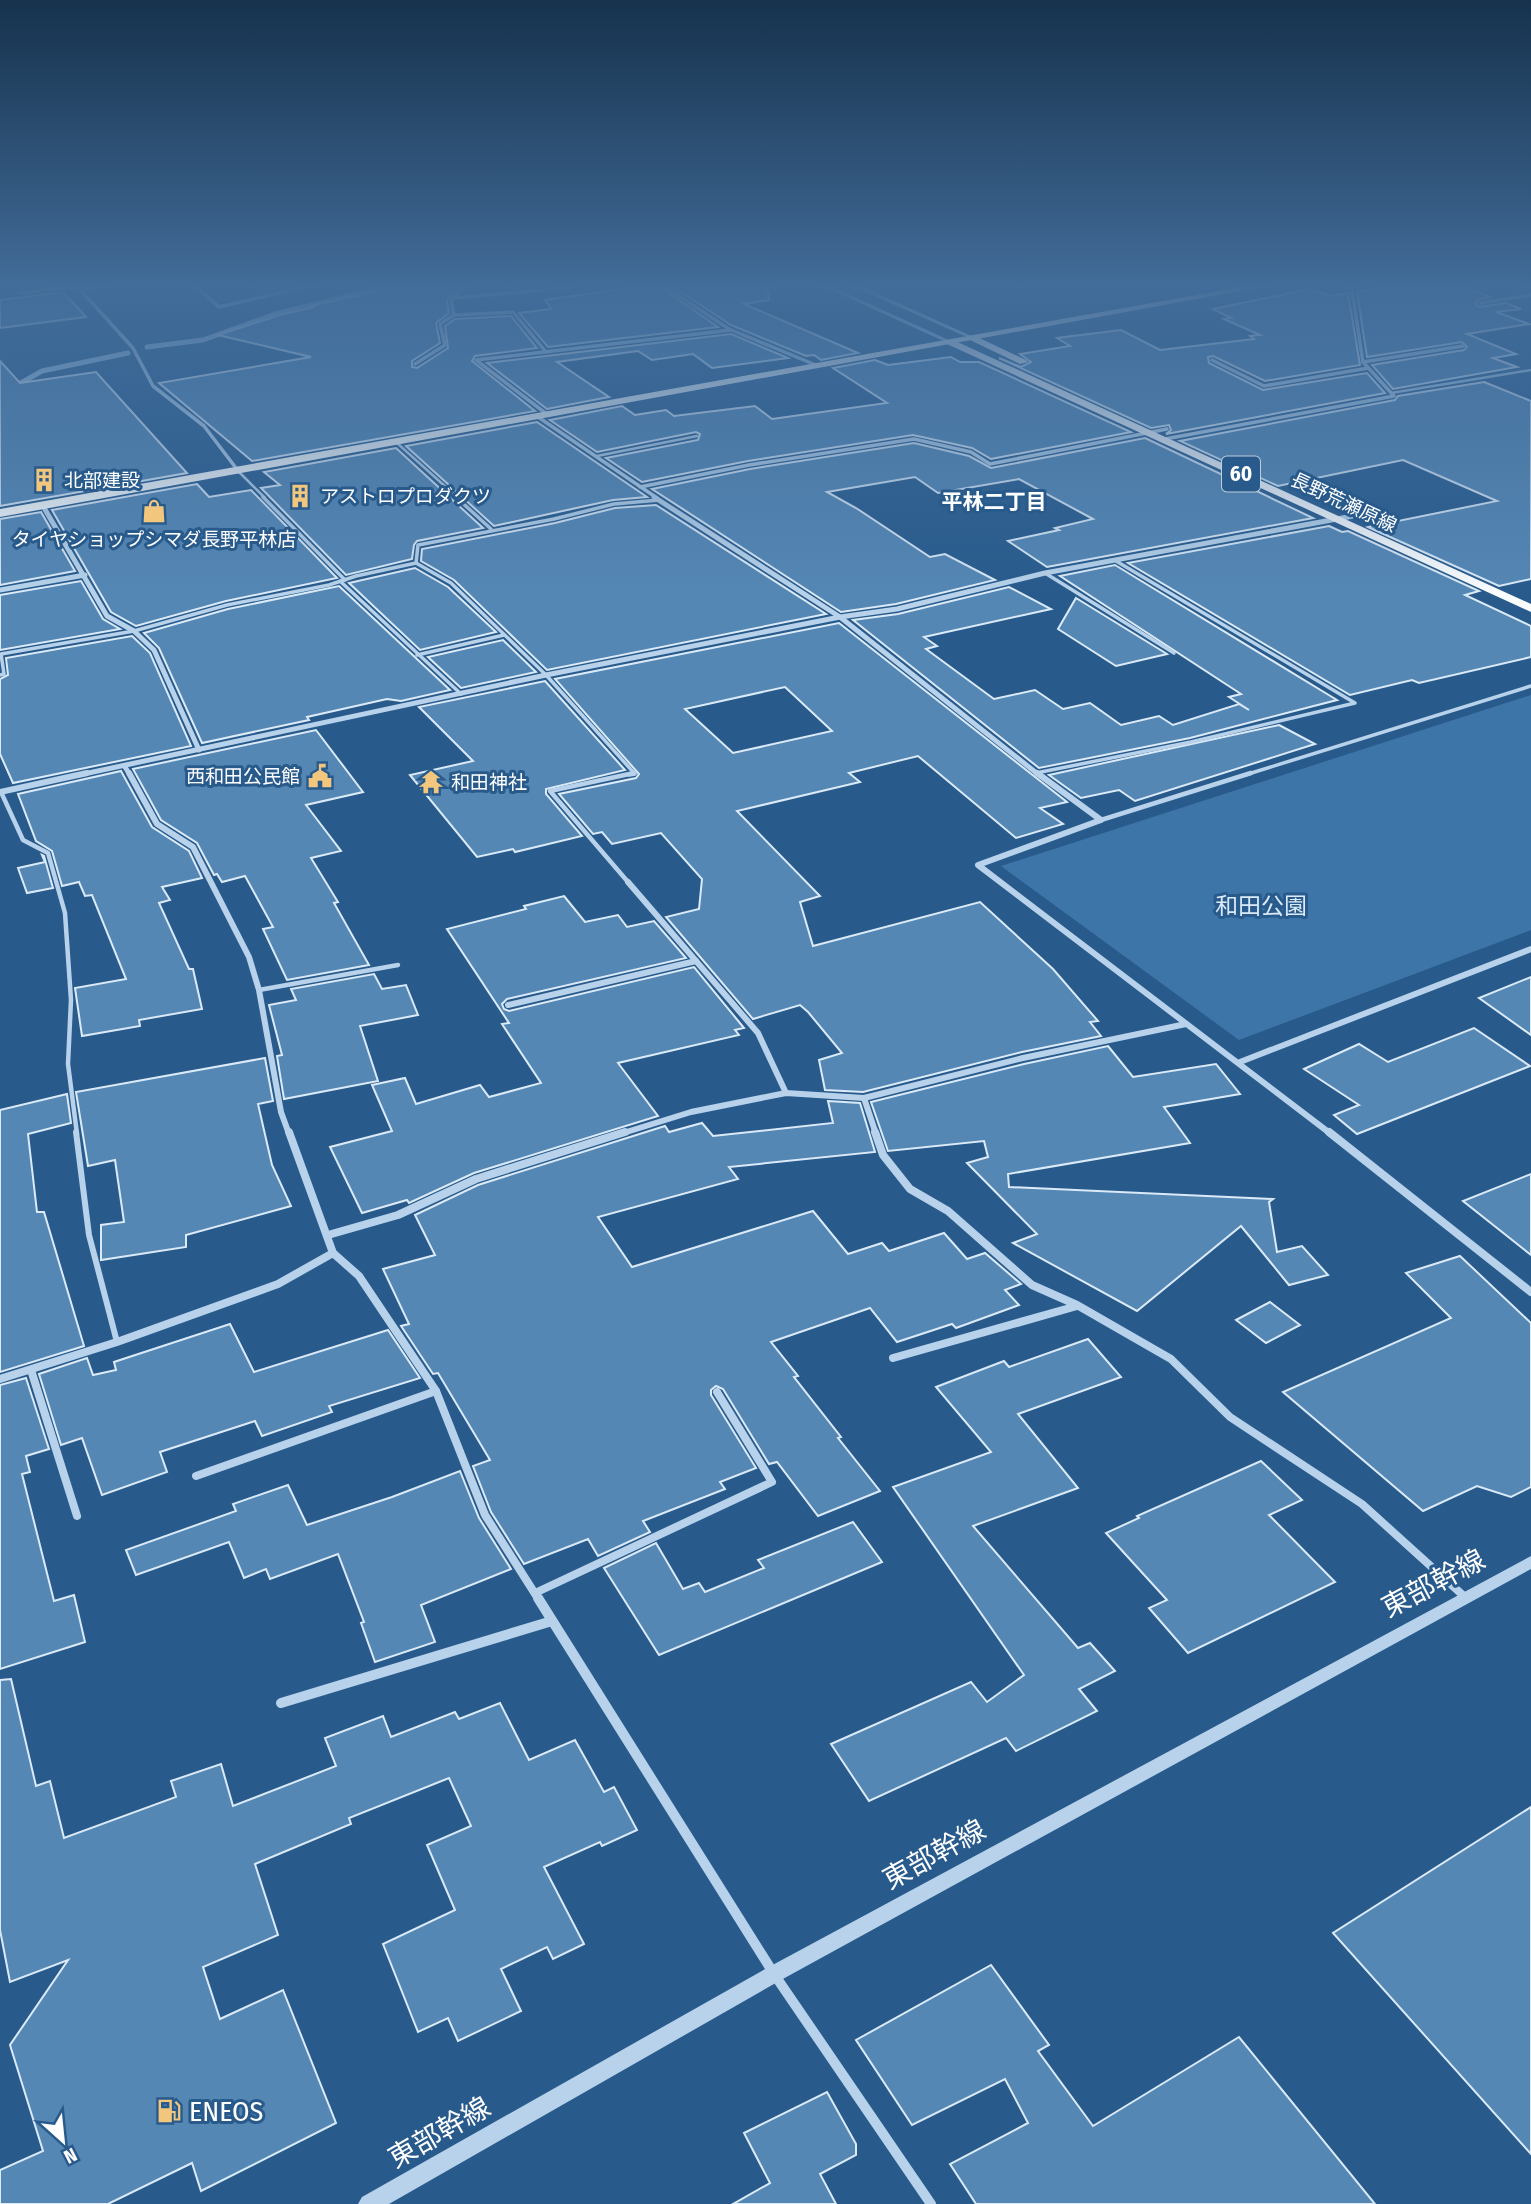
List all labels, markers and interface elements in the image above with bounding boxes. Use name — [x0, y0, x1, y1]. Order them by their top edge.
road number: 60 — [1222, 456, 1260, 491]
building icon: 北部建設 — [30, 466, 58, 494]
street label: 長野荒瀬原線 — [1287, 468, 1400, 537]
place label: 北部建設 — [64, 469, 140, 492]
building icon: アストロプロダクツ — [286, 482, 314, 510]
place label: アストロプロダクツ — [320, 485, 491, 508]
district label: 平林二丁目 — [942, 489, 1047, 515]
shop icon: タイヤショップシマダ長野平林店 — [140, 497, 168, 525]
place label: タイヤショップシマダ長野平林店 — [12, 528, 296, 551]
public building icon: 西和田公民館 — [306, 762, 334, 790]
place label: 西和田公民館 — [186, 765, 300, 788]
temple icon: 和田神社 — [417, 768, 445, 796]
place label: 和田神社 — [451, 771, 527, 794]
park label: 和田公園 — [1215, 892, 1307, 920]
street label: 東部幹線 — [1376, 1543, 1490, 1624]
street label: 東部幹線 — [877, 1813, 991, 1896]
street label: 東部幹線 — [382, 2090, 496, 2175]
place label: ENEOS — [189, 2095, 263, 2128]
fuel station icon: ENEOS — [155, 2097, 183, 2125]
north arrow — [28, 2106, 98, 2176]
text: N — [60, 2143, 81, 2169]

